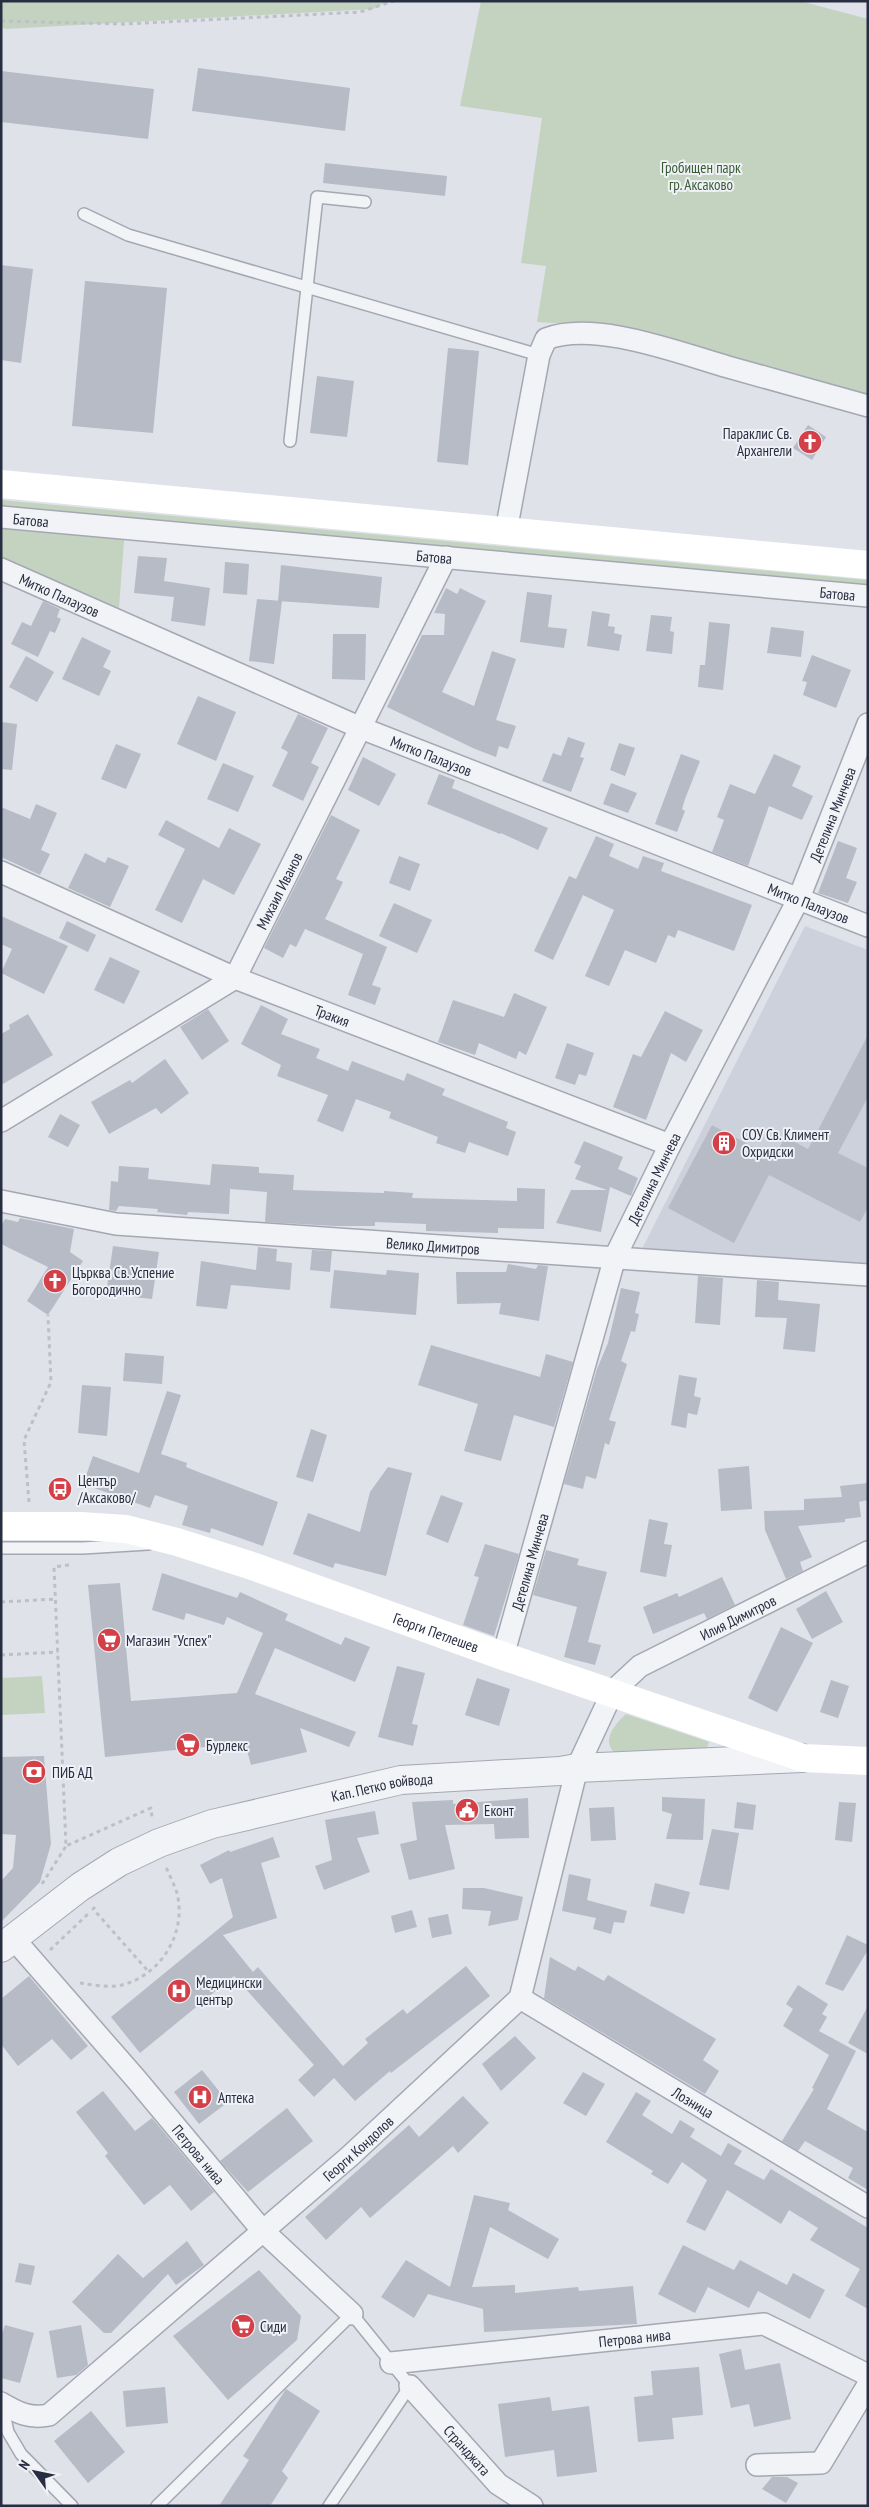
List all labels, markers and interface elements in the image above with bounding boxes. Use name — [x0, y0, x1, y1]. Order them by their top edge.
park label: Гробищен парк гр. Аксаково — [661, 158, 741, 194]
place label: Параклис Св. Архангели — [723, 424, 792, 460]
church icon: Параклис Св. Архангели — [797, 429, 823, 455]
street label: Батова — [12, 509, 50, 531]
street label: Батова — [415, 545, 453, 568]
street label: Митко Палаузов — [16, 569, 103, 621]
street label: Батова — [819, 582, 856, 604]
street label: Митко Палаузов — [388, 731, 475, 780]
street label: Детелина Минчева — [805, 764, 859, 864]
street label: Михаил Иванов — [252, 849, 306, 932]
street label: Митко Палаузов — [765, 878, 852, 927]
street label: Тракия — [312, 1000, 353, 1031]
place label: СОУ Св. Климент Охридски — [742, 1125, 829, 1161]
street label: Детелина Минчева — [623, 1129, 684, 1227]
building icon: СОУ Св. Климент Охридски — [711, 1130, 737, 1156]
street label: Велико Димитров — [386, 1233, 480, 1258]
place label: Църква Св. Успение Богородично — [72, 1263, 174, 1299]
church icon: Църква Св. Успение Богородично — [42, 1268, 68, 1294]
place label: Център /Аксаково/ — [77, 1471, 136, 1507]
bus stop icon: Център /Аксаково/ — [47, 1476, 73, 1502]
street label: Детелина Минчева — [507, 1511, 552, 1612]
street label: Илия Димитров — [696, 1590, 779, 1644]
street label: Георги Петлешев — [391, 1608, 481, 1656]
supermarket icon: Магазин "Успех" — [96, 1627, 122, 1653]
place label: Магазин "Успех" — [126, 1631, 211, 1650]
supermarket icon: Бурлекс — [175, 1732, 201, 1758]
place label: Бурлекс — [206, 1736, 249, 1755]
bank icon: ПИБ АД — [21, 1759, 47, 1785]
place label: ПИБ АД — [52, 1763, 93, 1782]
street label: Кап. Петко войвода — [329, 1769, 433, 1805]
public building icon: Еконт — [454, 1797, 480, 1823]
place label: Еконт — [484, 1801, 514, 1820]
place label: Медицински център — [196, 1973, 262, 2009]
hospital icon: Медицински център — [166, 1978, 192, 2004]
street label: Лозница — [668, 2082, 717, 2122]
hospital icon: Аптека — [187, 2084, 213, 2110]
place label: Аптека — [218, 2088, 254, 2107]
street label: Георги Кондолов — [319, 2111, 397, 2185]
street label: Петрова нива — [168, 2120, 229, 2188]
supermarket icon: Сиди — [230, 2313, 256, 2339]
place label: Сиди — [260, 2317, 287, 2336]
street label: Петрова нива — [598, 2324, 672, 2351]
street label: Странджата — [440, 2421, 495, 2479]
north arrow — [10, 2447, 60, 2497]
text: N — [14, 2457, 34, 2473]

